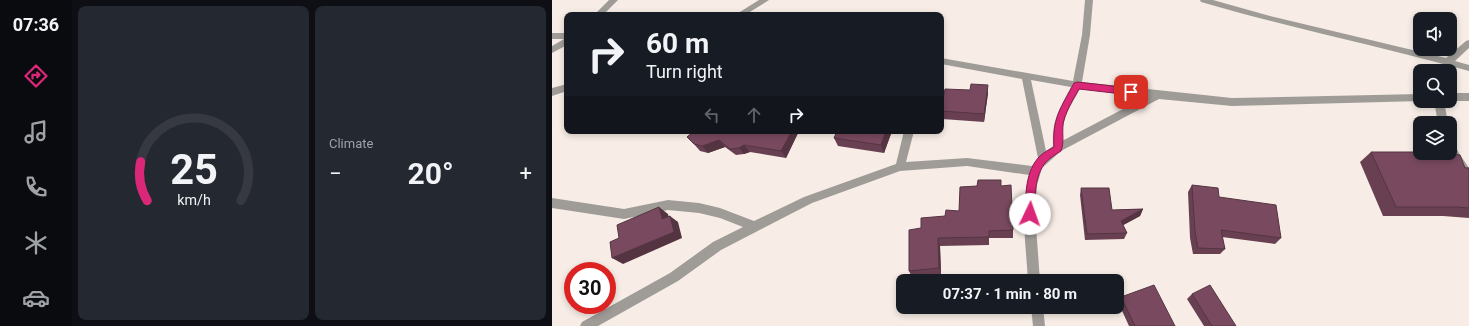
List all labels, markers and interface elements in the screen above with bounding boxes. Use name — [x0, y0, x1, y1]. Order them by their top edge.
map controls — [1413, 12, 1457, 160]
button: sound — [1413, 12, 1457, 56]
text: 07:36 — [13, 14, 59, 35]
text: 60 m — [646, 27, 709, 60]
icon: right — [580, 28, 632, 80]
text: Turn right — [646, 61, 723, 82]
icon: directions — [22, 62, 50, 90]
button: search — [1413, 64, 1457, 108]
pin — [1114, 75, 1148, 109]
icon: arrive — [1120, 81, 1142, 103]
icon: left — [701, 104, 723, 126]
icon: ahead — [743, 104, 765, 126]
icon: right — [785, 104, 807, 126]
button: layers — [1413, 116, 1457, 160]
icon: music — [22, 118, 50, 146]
text: Climate — [329, 136, 373, 151]
text: 25 — [170, 145, 217, 194]
text: 20° — [407, 156, 454, 191]
text: − — [329, 161, 342, 186]
text: + — [520, 161, 532, 186]
icon: phone — [22, 173, 50, 201]
text: km/h — [177, 192, 210, 208]
position arrow — [1009, 193, 1051, 235]
icon: climate — [22, 229, 50, 257]
speed limit sign: 30 — [564, 262, 616, 314]
icon: car — [22, 284, 50, 312]
text: 07:37 · 1 min · 80 m — [943, 285, 1077, 303]

